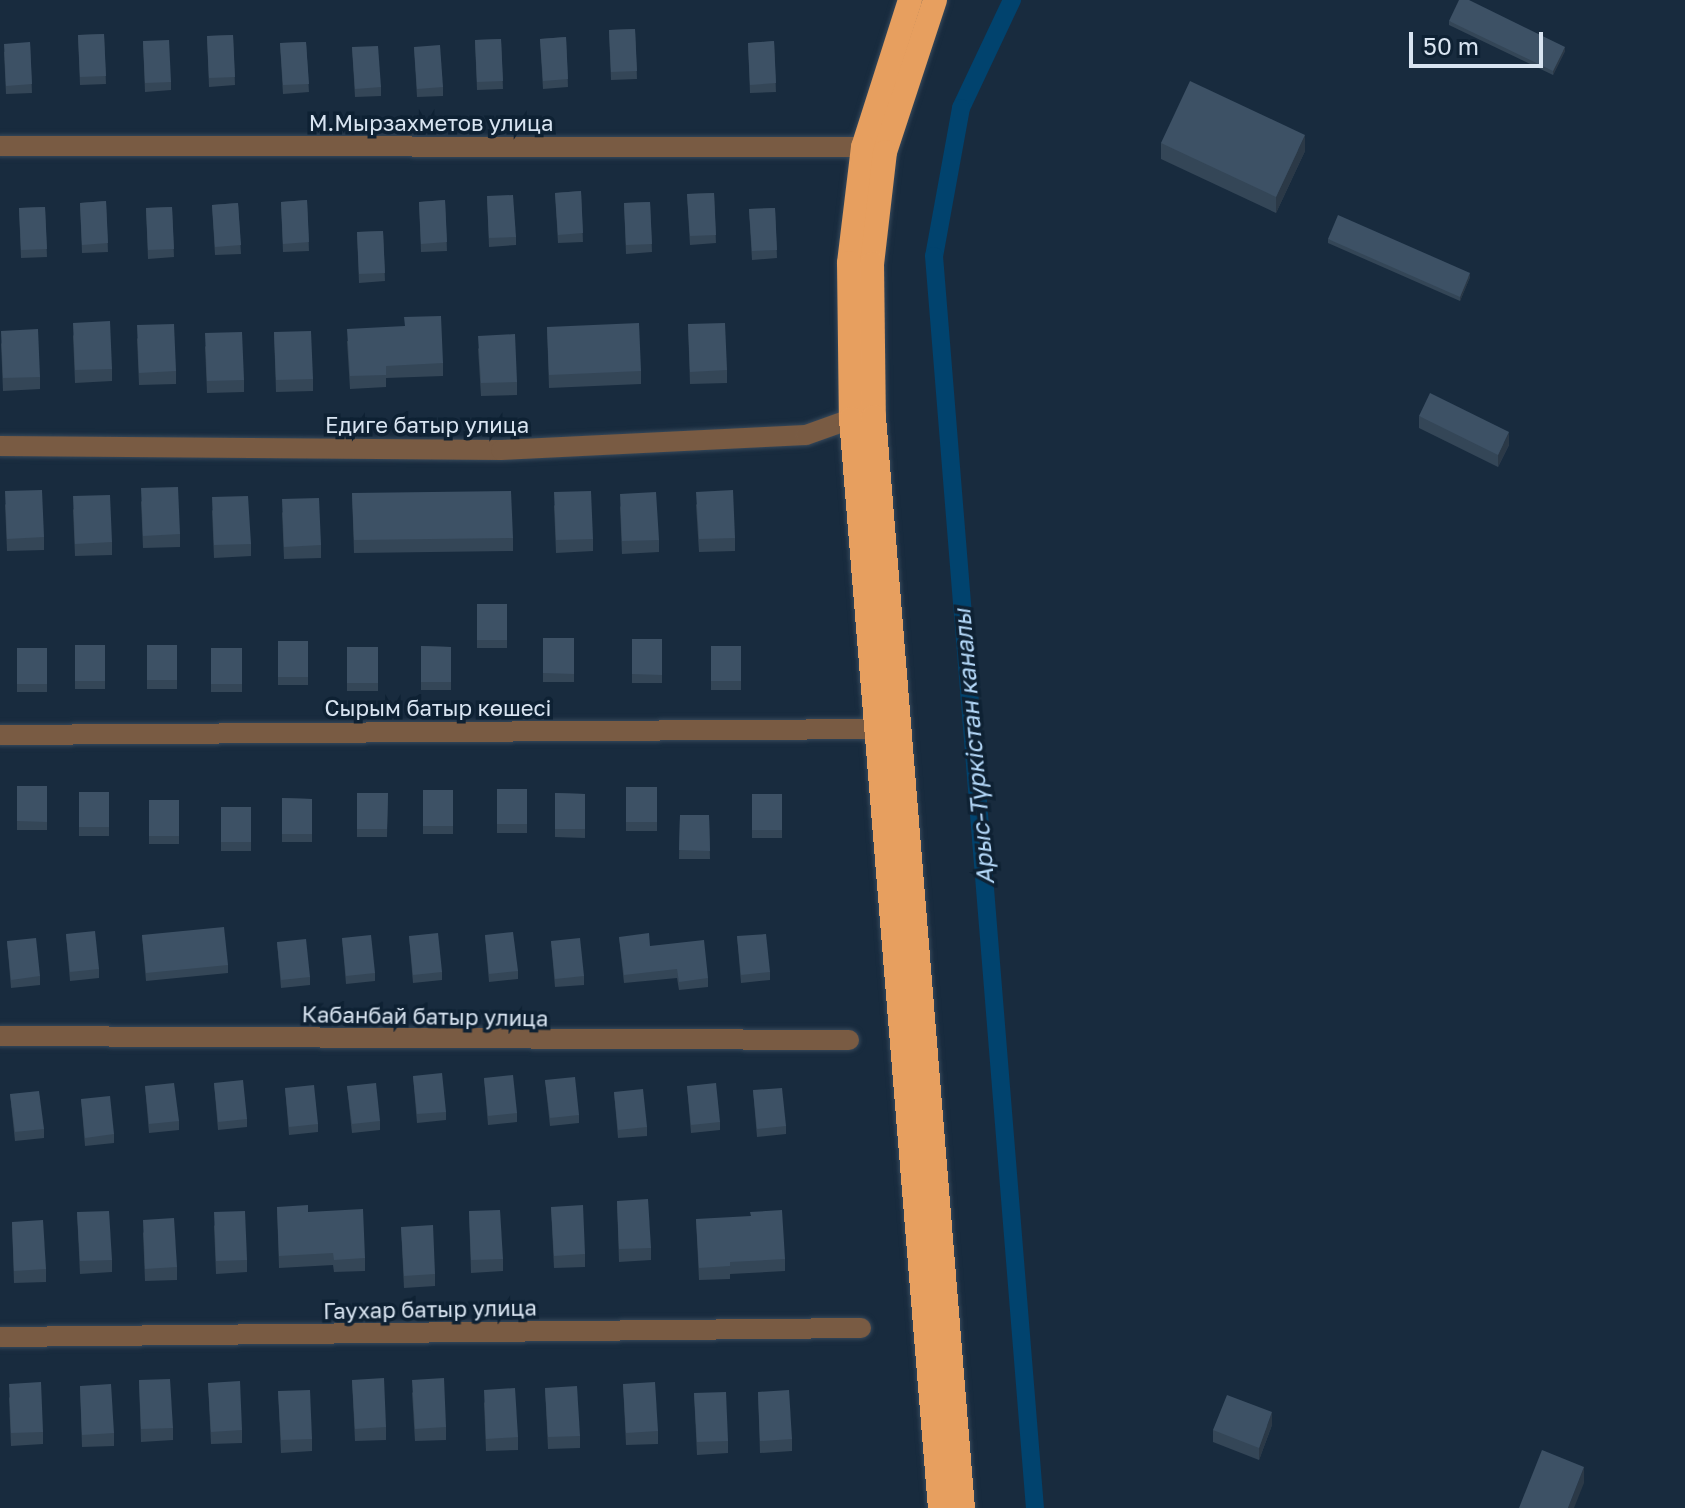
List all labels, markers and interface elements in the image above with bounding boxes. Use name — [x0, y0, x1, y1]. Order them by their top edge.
scale bar — [1413, 16, 1547, 66]
text: 50 m — [1423, 31, 1479, 60]
street label: М.Мырзахметов улица — [309, 110, 553, 136]
street label: Едиге батыр улица — [325, 412, 529, 438]
water label: Арыс-Түркістан каналы — [947, 608, 999, 886]
street label: Сырым батыр көшесі — [325, 695, 551, 721]
street label: Кабанбай батыр улица — [301, 1001, 549, 1031]
street label: Гаухар батыр улица — [323, 1294, 537, 1324]

